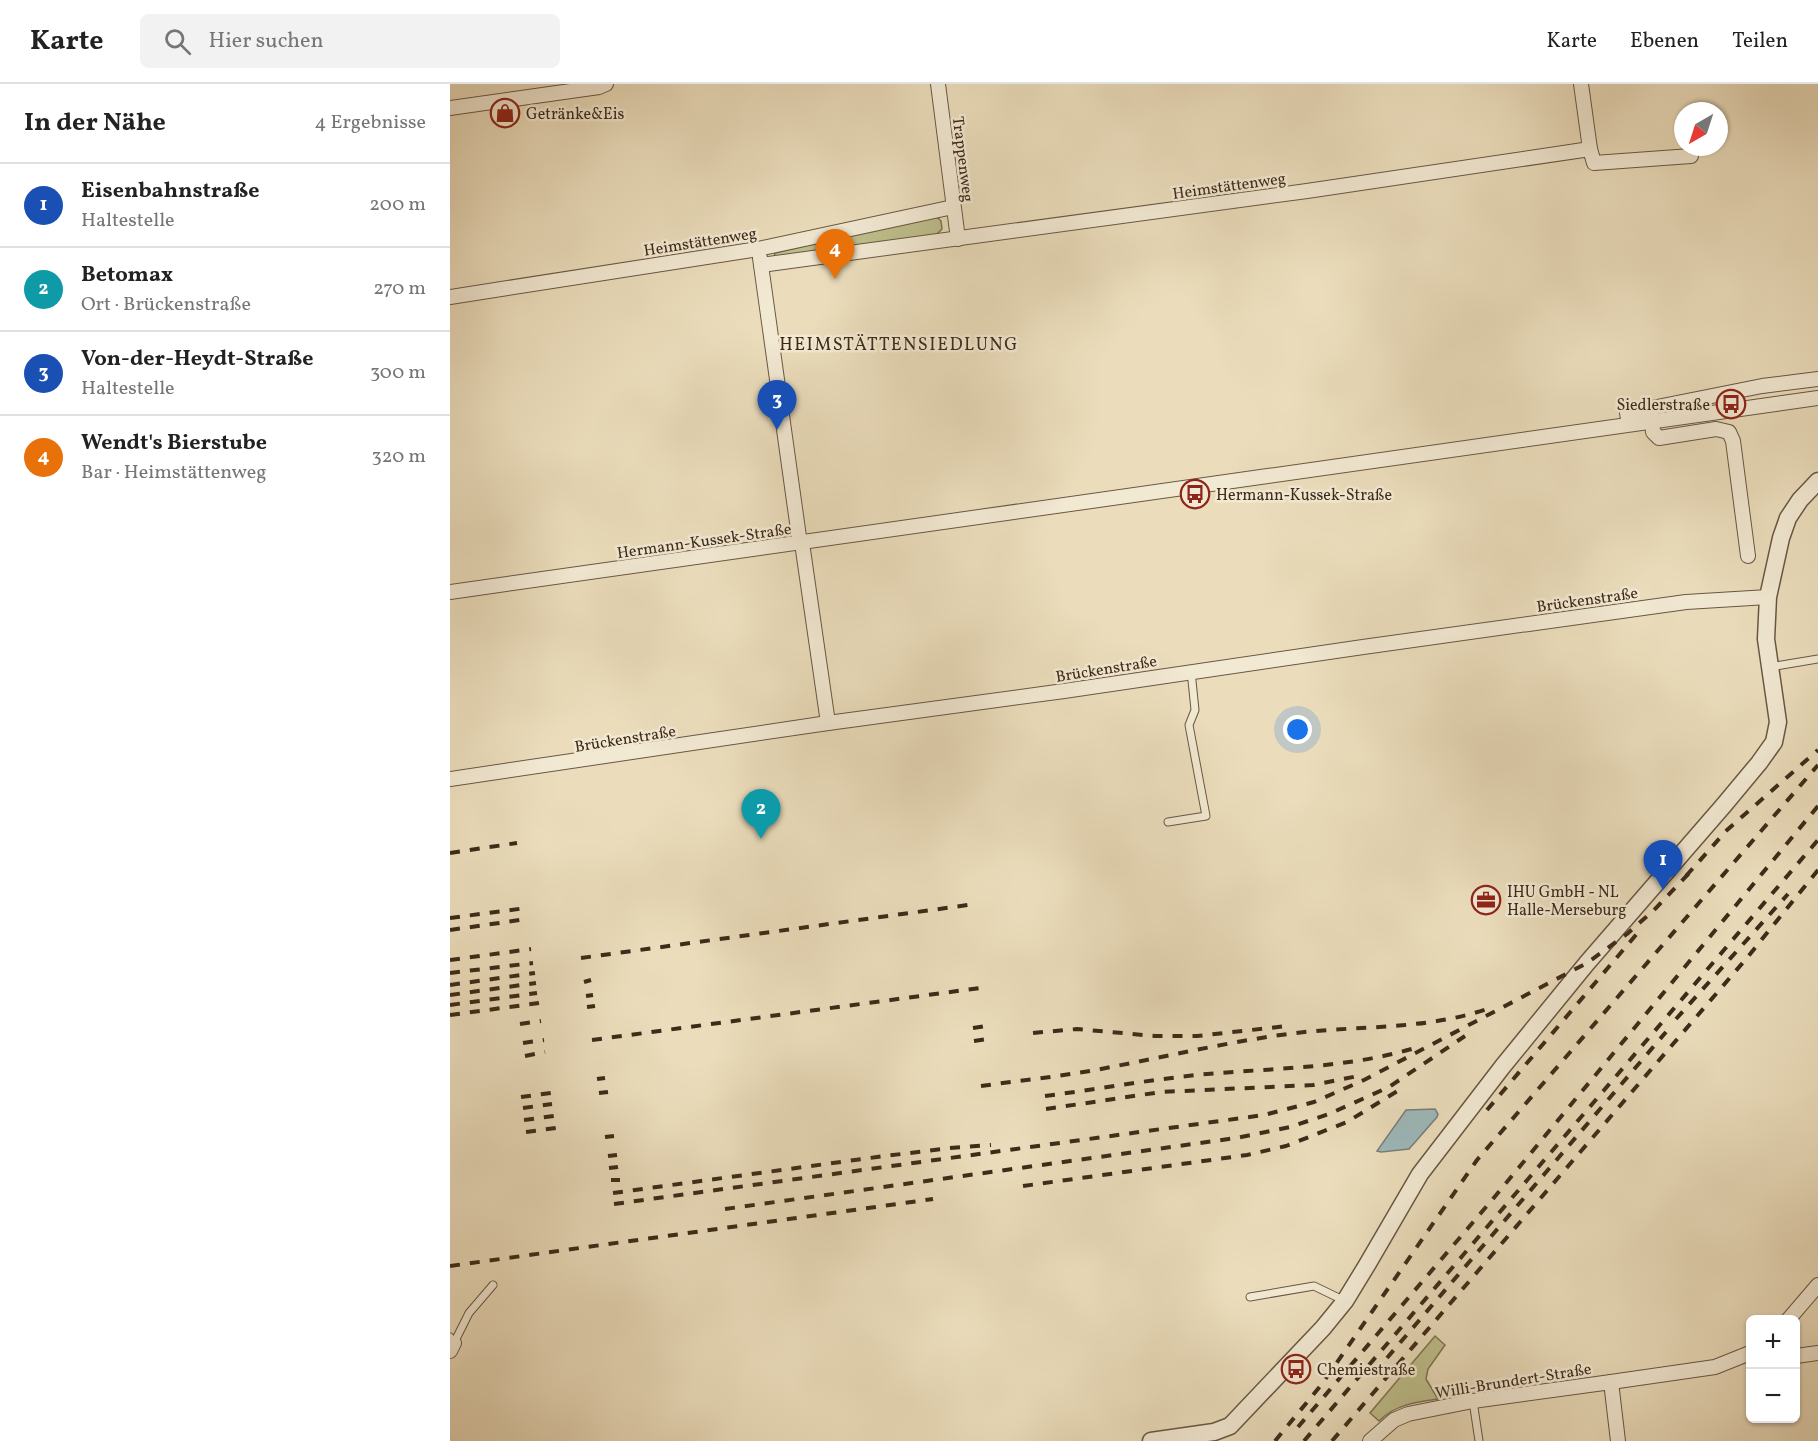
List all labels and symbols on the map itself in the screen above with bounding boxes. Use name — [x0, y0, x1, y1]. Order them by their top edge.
shop icon: Getränke&Eis — [489, 97, 521, 129]
north arrow — [1674, 102, 1728, 156]
place label: Getränke&Eis — [526, 104, 624, 126]
street label: Trappenweg — [946, 115, 978, 203]
street label: Heimstättenweg — [1171, 168, 1287, 206]
street label: Heimstättenweg — [642, 223, 758, 263]
pin: 4 — [816, 230, 854, 279]
district label: HEIMSTÄTTENSIEDLUNG — [779, 333, 1019, 358]
pin: 3 — [758, 380, 796, 430]
bus stop icon: Siedlerstraße — [1715, 388, 1747, 420]
place label: Siedlerstraße — [1616, 395, 1710, 417]
bus stop icon: Hermann-Kussek-Straße — [1179, 478, 1211, 510]
place label: Hermann-Kussek-Straße — [1216, 485, 1392, 507]
street label: Hermann-Kussek-Straße — [616, 519, 793, 565]
street label: Brückenstraße — [1535, 583, 1639, 619]
street label: Brückenstraße — [1054, 651, 1159, 689]
your location — [1283, 715, 1312, 744]
street label: Brückenstraße — [573, 721, 678, 759]
pin: 2 — [742, 790, 780, 839]
pin: 1 — [1644, 840, 1682, 890]
place label: IHU GmbH - NL Halle-Merseburg — [1507, 882, 1627, 922]
office icon: IHU GmbH - NL Halle-Merseburg — [1470, 884, 1502, 916]
bus stop icon: Chemiestraße — [1280, 1353, 1312, 1385]
street label: Willi-Brundert-Straße — [1434, 1359, 1593, 1405]
place label: Chemiestraße — [1317, 1360, 1415, 1382]

